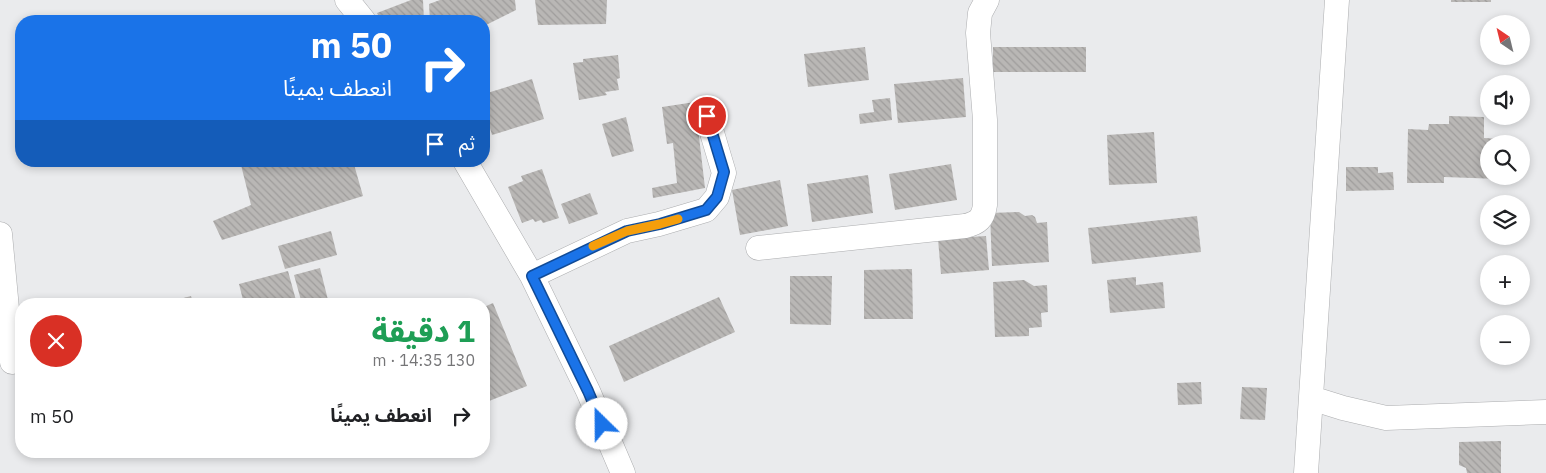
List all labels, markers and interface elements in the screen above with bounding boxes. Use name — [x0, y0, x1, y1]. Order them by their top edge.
north arrow — [1480, 15, 1530, 65]
map controls — [1480, 15, 1530, 365]
text: 50 m — [310, 22, 392, 68]
icon: right — [410, 35, 475, 100]
text: انعطف يمينًا — [283, 73, 392, 102]
button: sound — [1480, 75, 1530, 125]
pin — [686, 95, 728, 137]
icon: arrive — [693, 102, 721, 130]
icon: arrive — [421, 130, 449, 158]
text: ثم — [459, 131, 475, 155]
button: search — [1480, 135, 1530, 185]
button: layers — [1480, 195, 1530, 245]
button: + — [1480, 255, 1530, 305]
text: 1 دقيقة — [372, 311, 475, 350]
button: close — [30, 315, 82, 367]
button: − — [1480, 315, 1530, 365]
text: 130 m · 14:35 — [373, 350, 475, 370]
position arrow — [575, 397, 627, 449]
icon: right — [447, 402, 475, 430]
text: انعطف يمينًا — [330, 403, 432, 427]
text: 50 m — [30, 404, 74, 428]

